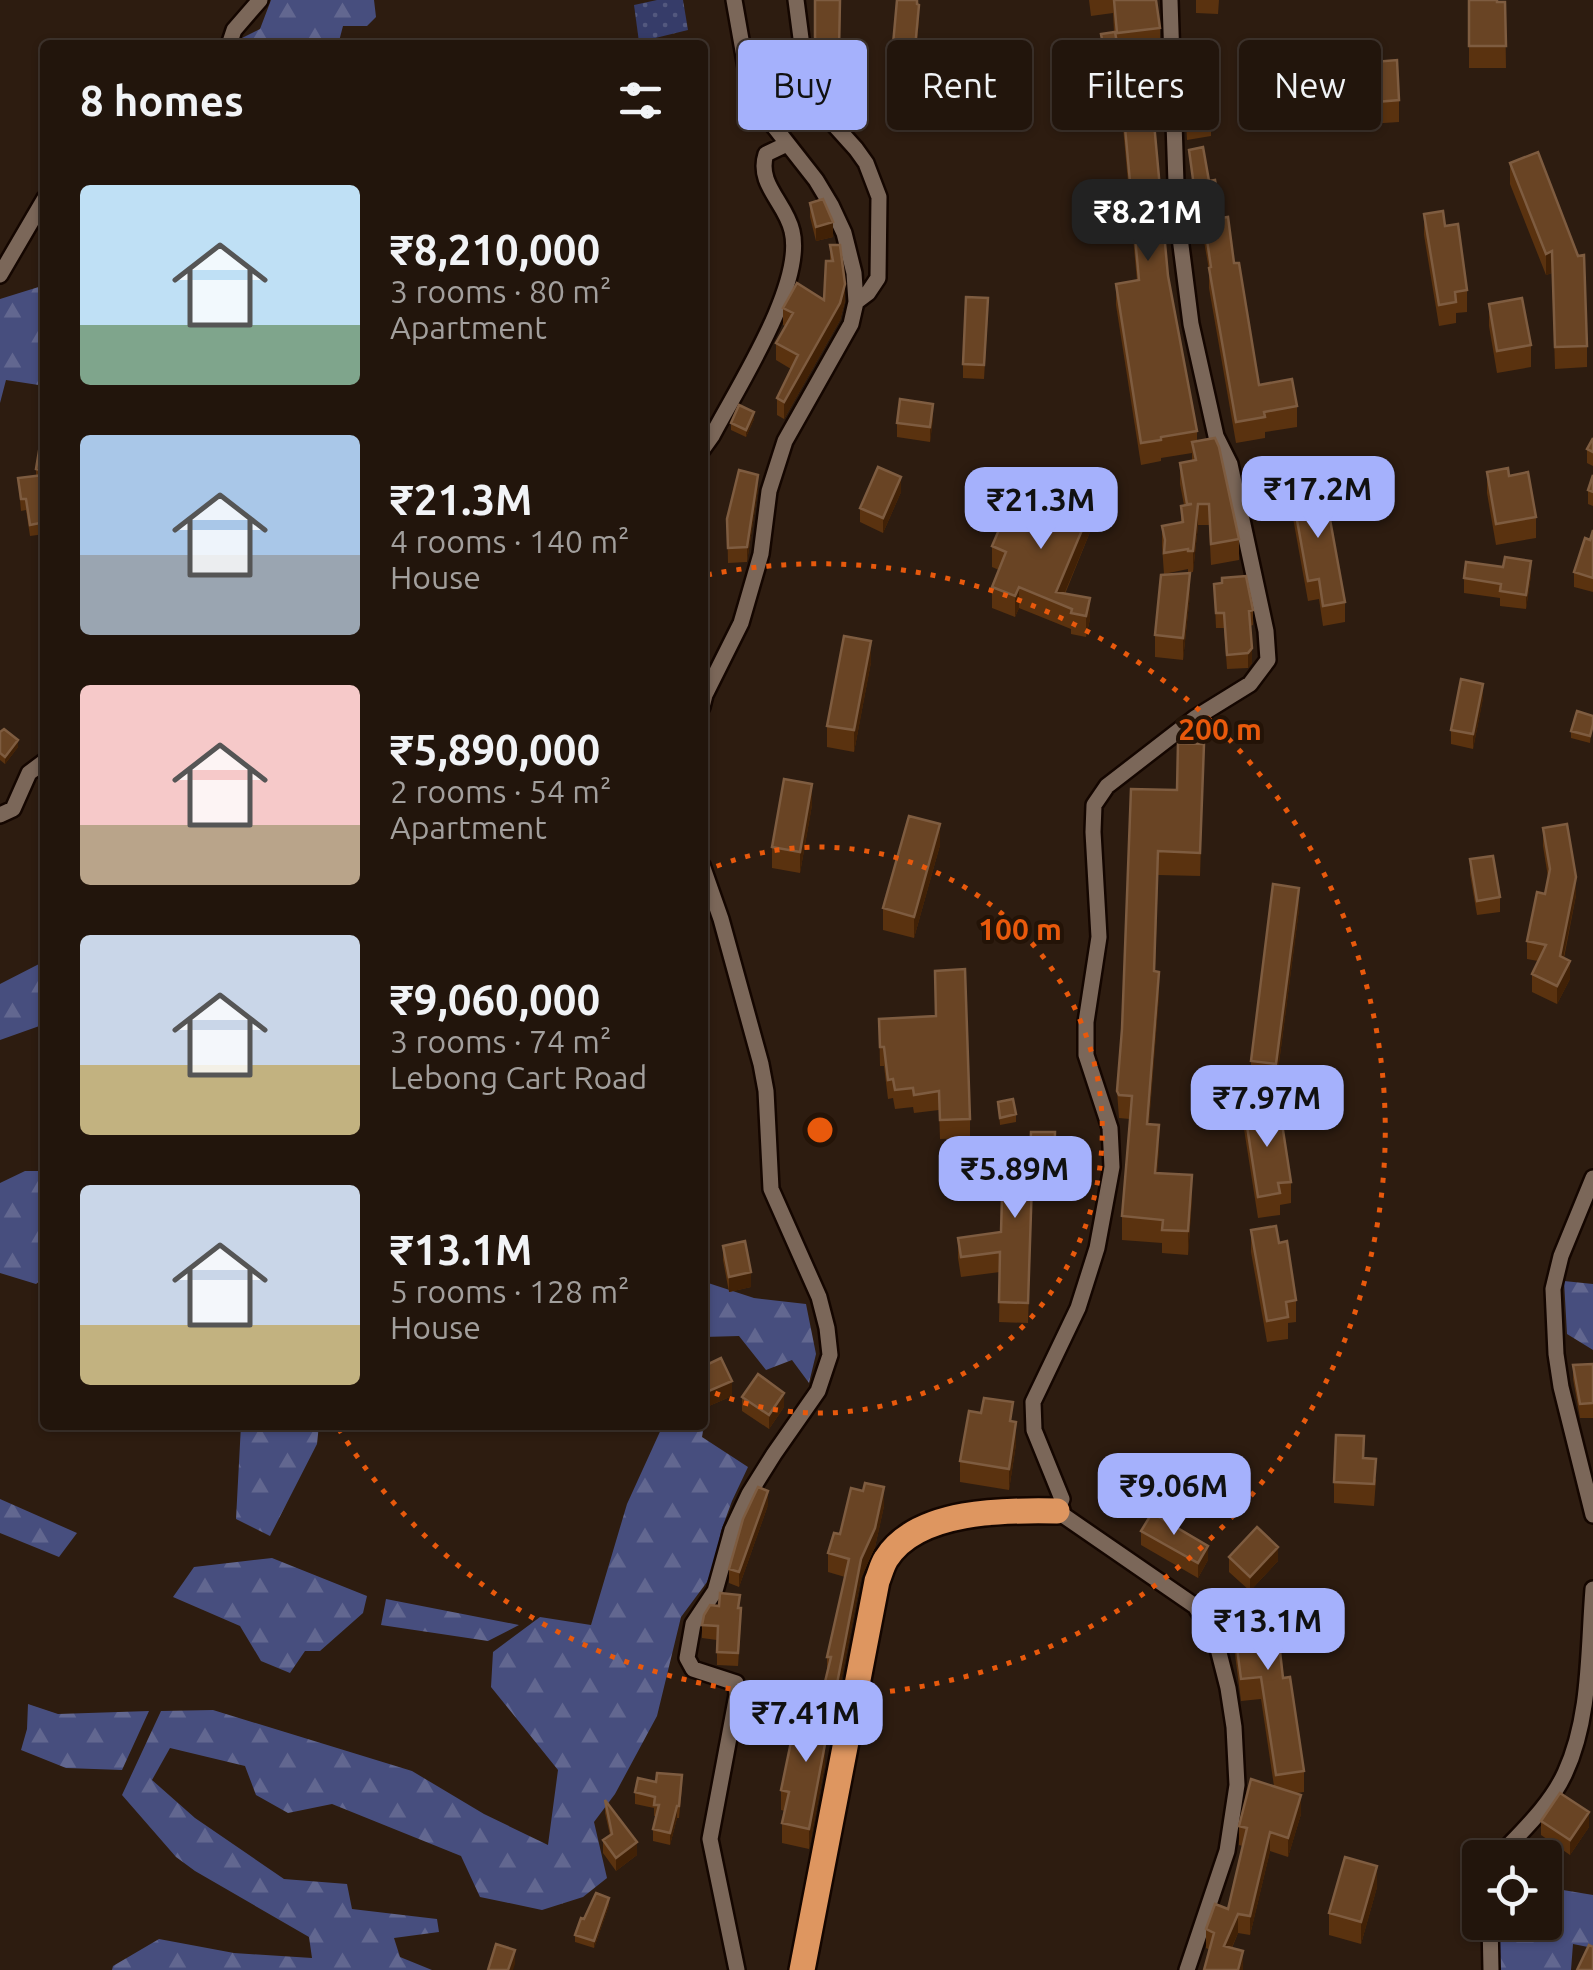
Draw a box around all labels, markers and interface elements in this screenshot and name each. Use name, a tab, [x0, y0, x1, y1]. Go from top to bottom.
chip: Buy	[738, 40, 867, 130]
chip: Rent	[887, 40, 1032, 130]
chip: Filters	[1052, 40, 1219, 130]
chip: New	[1239, 40, 1381, 130]
icon: filters	[613, 73, 668, 128]
text: 8 homes	[80, 77, 244, 124]
pin: ₹8.21M	[1067, 179, 1229, 264]
text: ₹8.21M	[1094, 193, 1202, 229]
icon: home	[160, 225, 280, 345]
text: ₹8,210,000	[390, 226, 600, 273]
text: 3 rooms · 80 m²	[390, 273, 611, 309]
text: Apartment	[390, 309, 547, 345]
pin: ₹17.2M	[1237, 456, 1399, 541]
pin: ₹21.3M	[960, 467, 1122, 552]
text: ₹17.2M	[1264, 470, 1372, 506]
icon: home	[160, 475, 280, 595]
text: ₹21.3M	[390, 476, 532, 523]
text: ₹21.3M	[987, 481, 1095, 517]
text: 4 rooms · 140 m²	[390, 523, 630, 559]
text: House	[390, 559, 481, 595]
text: 200 m	[1178, 712, 1262, 746]
icon: home	[160, 725, 280, 845]
text: ₹5,890,000	[390, 726, 600, 773]
text: 2 rooms · 54 m²	[390, 773, 611, 809]
text: Apartment	[390, 809, 547, 845]
text: 100 m	[978, 912, 1062, 946]
icon: home	[160, 975, 280, 1095]
text: ₹9,060,000	[390, 976, 600, 1023]
text: 3 rooms · 74 m²	[390, 1023, 611, 1059]
text: Lebong Cart Road	[390, 1059, 647, 1095]
pin: ₹7.97M	[1186, 1065, 1348, 1150]
text: ₹7.97M	[1213, 1079, 1321, 1115]
centre of rings	[802, 1112, 838, 1148]
pin: ₹5.89M	[934, 1136, 1096, 1221]
text: ₹5.89M	[961, 1150, 1069, 1186]
icon: home	[160, 1225, 280, 1345]
text: ₹13.1M	[390, 1226, 532, 1273]
text: 5 rooms · 128 m²	[390, 1273, 630, 1309]
text: House	[390, 1309, 481, 1345]
pin: ₹9.06M	[1093, 1453, 1255, 1538]
text: ₹9.06M	[1120, 1467, 1228, 1503]
pin: ₹13.1M	[1187, 1588, 1349, 1673]
text: ₹13.1M	[1214, 1602, 1322, 1638]
pin: ₹7.41M	[725, 1680, 887, 1765]
text: ₹7.41M	[752, 1694, 860, 1730]
map controls	[1462, 1840, 1562, 1940]
button: locate	[1462, 1840, 1562, 1940]

